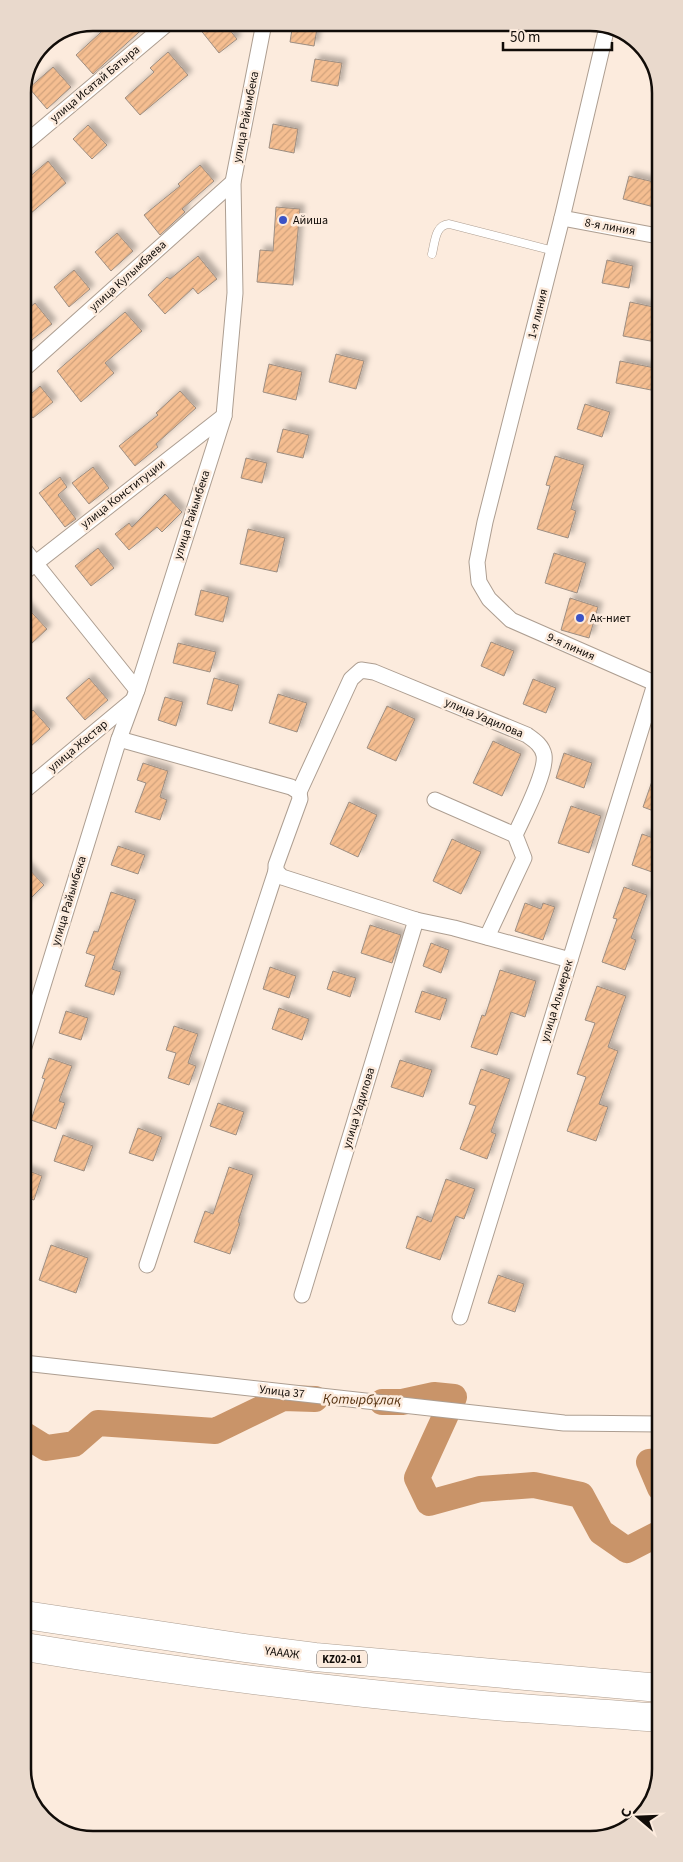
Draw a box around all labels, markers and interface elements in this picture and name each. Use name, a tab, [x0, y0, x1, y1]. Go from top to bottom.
scale bar	[503, 20, 612, 52]
text: 50 m	[510, 27, 540, 48]
street label: улица Исатай Батыра	[46, 41, 144, 127]
street label: улица Райымбека	[229, 70, 263, 164]
place label: Айиша	[293, 212, 328, 229]
marker: Айиша	[277, 214, 289, 226]
street label: 8-я линия	[583, 214, 637, 240]
street label: улица Кулымбаева	[86, 237, 170, 315]
street label: 1-я линия	[524, 287, 552, 341]
street label: улица Конституции	[77, 456, 169, 532]
street label: улица Райымбека	[170, 468, 214, 562]
place label: Ак-ниет	[590, 610, 631, 627]
marker: Ак-ниет	[574, 612, 586, 624]
street label: 9-я линия	[544, 629, 598, 665]
street label: улица Уадилова	[442, 694, 526, 742]
street label: улица Жастар	[44, 716, 112, 776]
street label: улица Райымбека	[47, 854, 91, 948]
street label: улица Альмерек	[536, 958, 578, 1044]
street label: улица Уадилова	[339, 1065, 379, 1151]
street label: Улица 37	[258, 1381, 306, 1403]
water label: Қотырбұлақ	[323, 1389, 401, 1411]
street label: ҮАААЖ	[263, 1642, 300, 1664]
road number: KZ02-01	[317, 1650, 367, 1668]
north arrow	[613, 1792, 663, 1842]
text: С	[616, 1806, 637, 1820]

